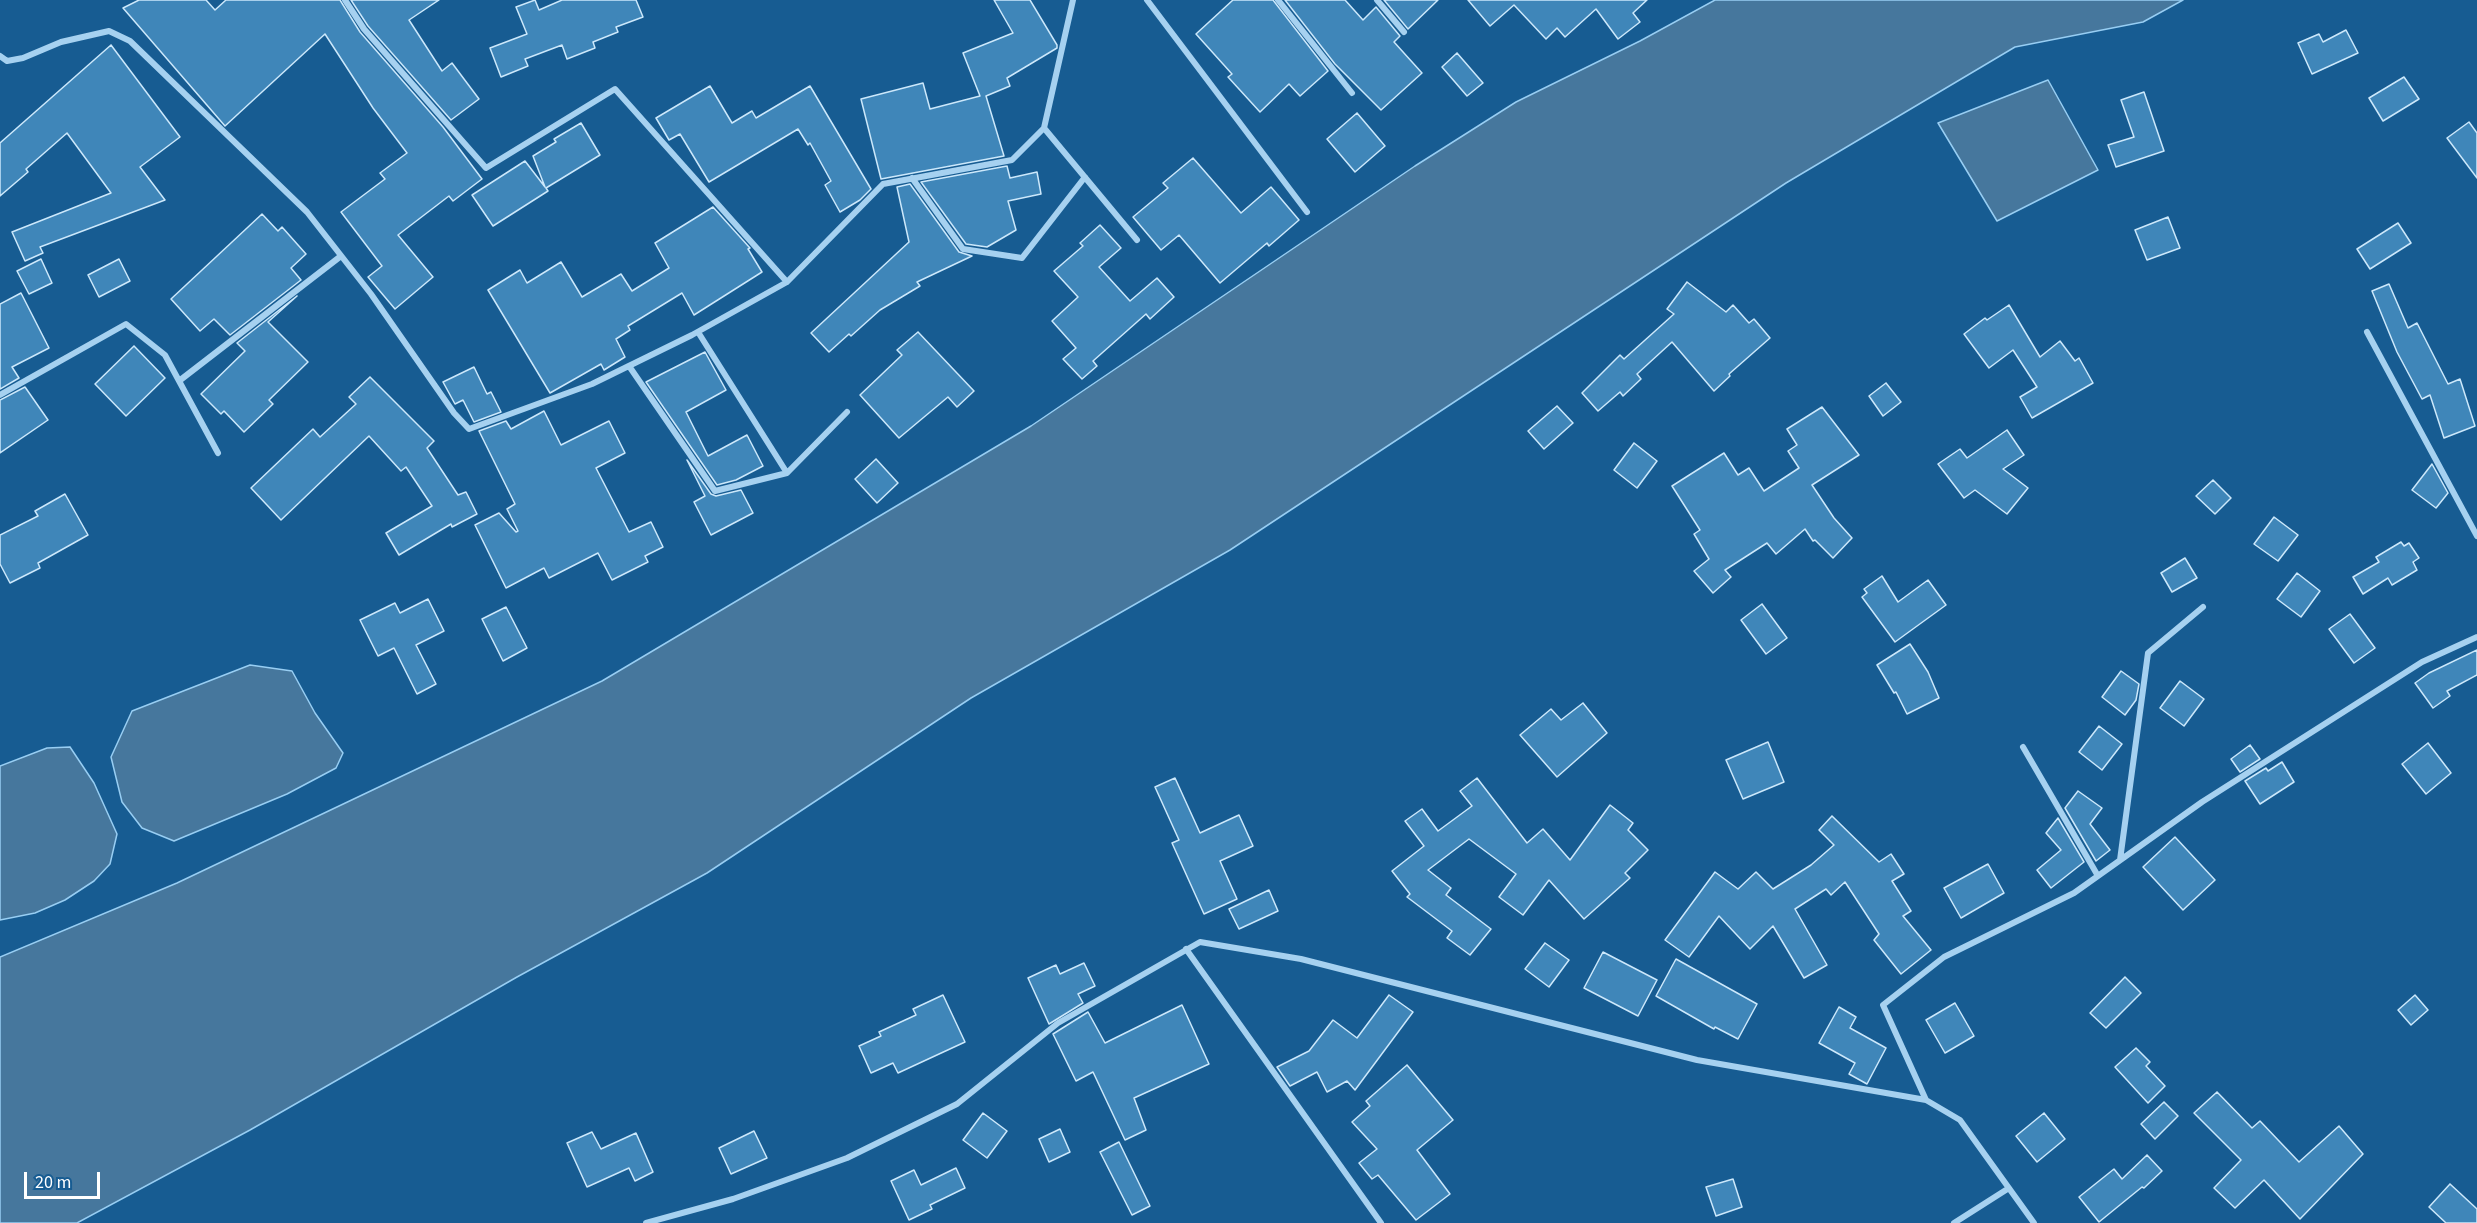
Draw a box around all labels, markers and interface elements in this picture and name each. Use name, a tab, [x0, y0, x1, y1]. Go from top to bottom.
scale bar	[27, 1160, 104, 1198]
text: 20 m	[35, 1170, 71, 1195]

